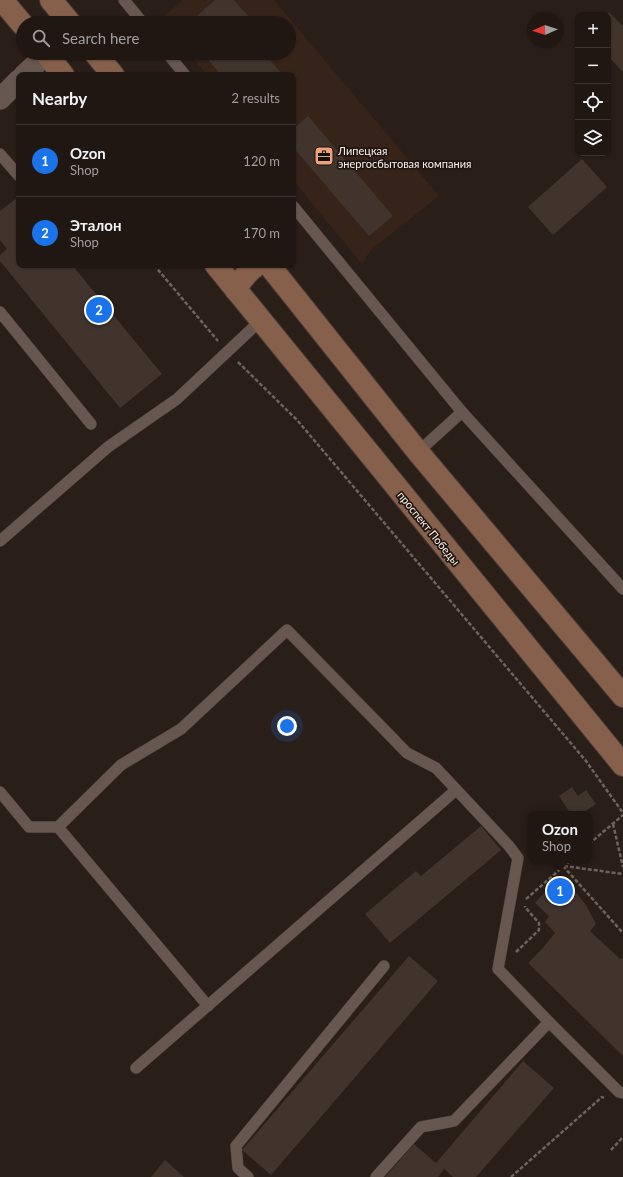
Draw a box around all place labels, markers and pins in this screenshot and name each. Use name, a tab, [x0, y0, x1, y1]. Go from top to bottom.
place label: Липецкая энергосбытовая компания	[337, 144, 471, 170]
office icon: Липецкая энергосбытовая компания	[313, 145, 335, 167]
pin: 2	[86, 295, 112, 325]
pin: 1	[547, 876, 573, 906]

